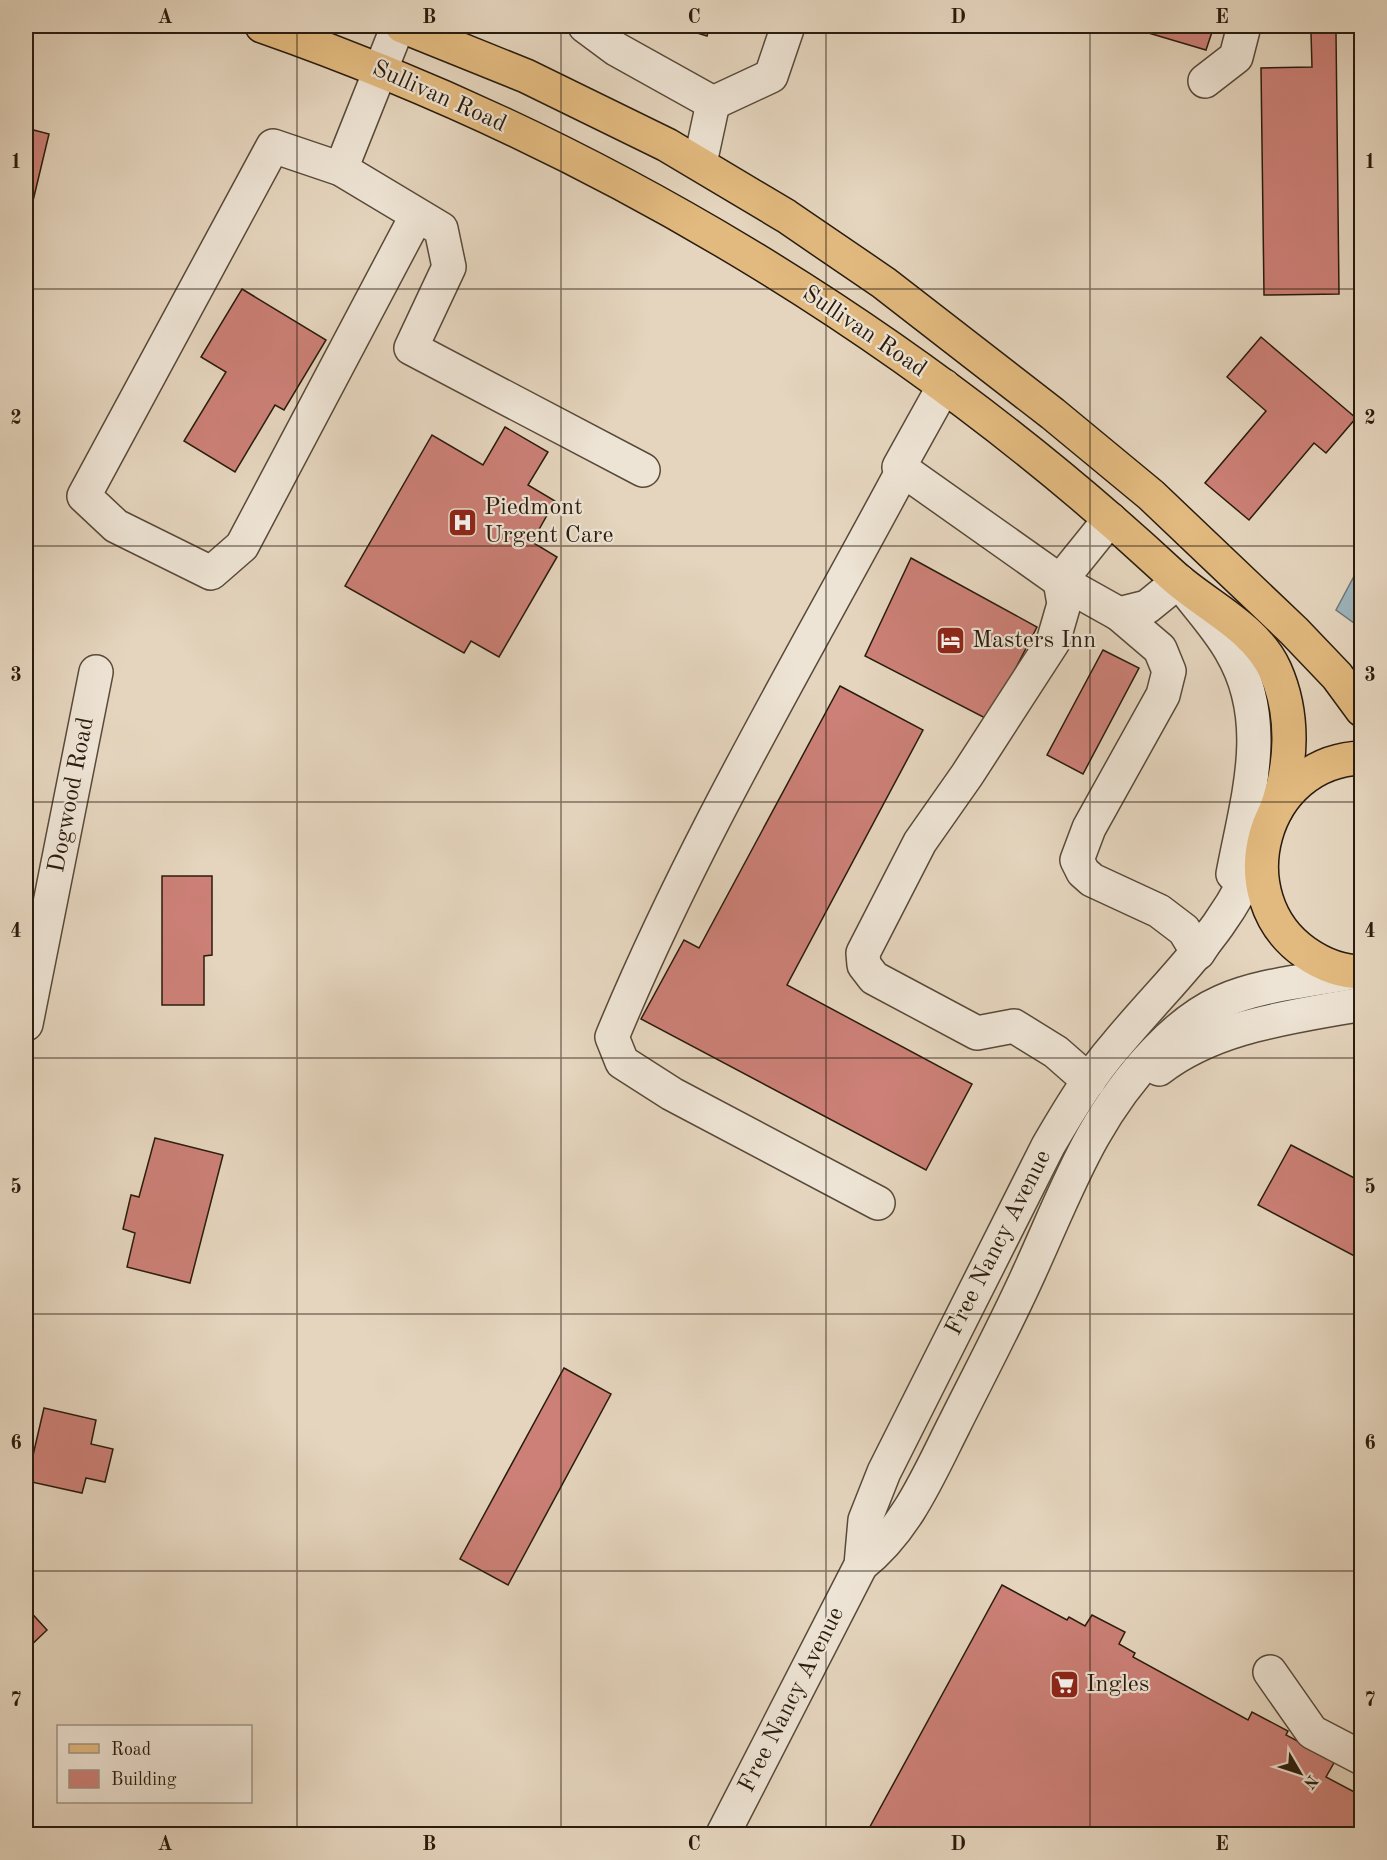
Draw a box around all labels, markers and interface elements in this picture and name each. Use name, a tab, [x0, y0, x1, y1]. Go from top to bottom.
text: A	[157, 8, 173, 28]
text: B	[422, 8, 436, 28]
text: C	[687, 8, 701, 28]
text: D	[950, 8, 966, 28]
text: E	[1215, 8, 1229, 28]
street label: Sullivan Road	[368, 57, 510, 137]
text: 1	[10, 153, 22, 173]
text: 1	[1364, 153, 1376, 173]
street label: Sullivan Road	[798, 282, 930, 382]
text: 2	[10, 409, 22, 429]
text: 2	[1364, 409, 1376, 429]
place label: Piedmont Urgent Care	[484, 496, 613, 548]
hospital icon: Piedmont Urgent Care	[447, 506, 479, 538]
hotel icon: Masters Inn	[935, 625, 967, 657]
place label: Masters Inn	[972, 629, 1096, 653]
text: 3	[10, 666, 22, 686]
text: 3	[1364, 666, 1376, 686]
street label: Dogwood Road	[45, 715, 99, 875]
text: 4	[10, 922, 22, 942]
text: 4	[1364, 922, 1376, 942]
street label: Free Nancy Avenue	[942, 1147, 1056, 1339]
text: 5	[10, 1177, 22, 1198]
text: 5	[1364, 1177, 1376, 1198]
text: 6	[10, 1434, 22, 1454]
text: 6	[1364, 1434, 1376, 1454]
street label: Free Nancy Avenue	[735, 1604, 849, 1796]
supermarket icon: Ingles	[1049, 1669, 1081, 1701]
place label: Ingles	[1086, 1673, 1149, 1697]
text: 7	[10, 1691, 22, 1711]
text: 7	[1364, 1691, 1376, 1711]
legend	[57, 1725, 252, 1803]
text: Road	[111, 1741, 151, 1759]
north arrow	[1270, 1743, 1330, 1803]
text: Building	[111, 1771, 177, 1789]
text: N	[1300, 1771, 1320, 1792]
text: A	[157, 1835, 173, 1855]
text: B	[422, 1835, 436, 1855]
text: C	[687, 1835, 701, 1855]
text: D	[950, 1835, 966, 1855]
text: E	[1215, 1835, 1229, 1855]

